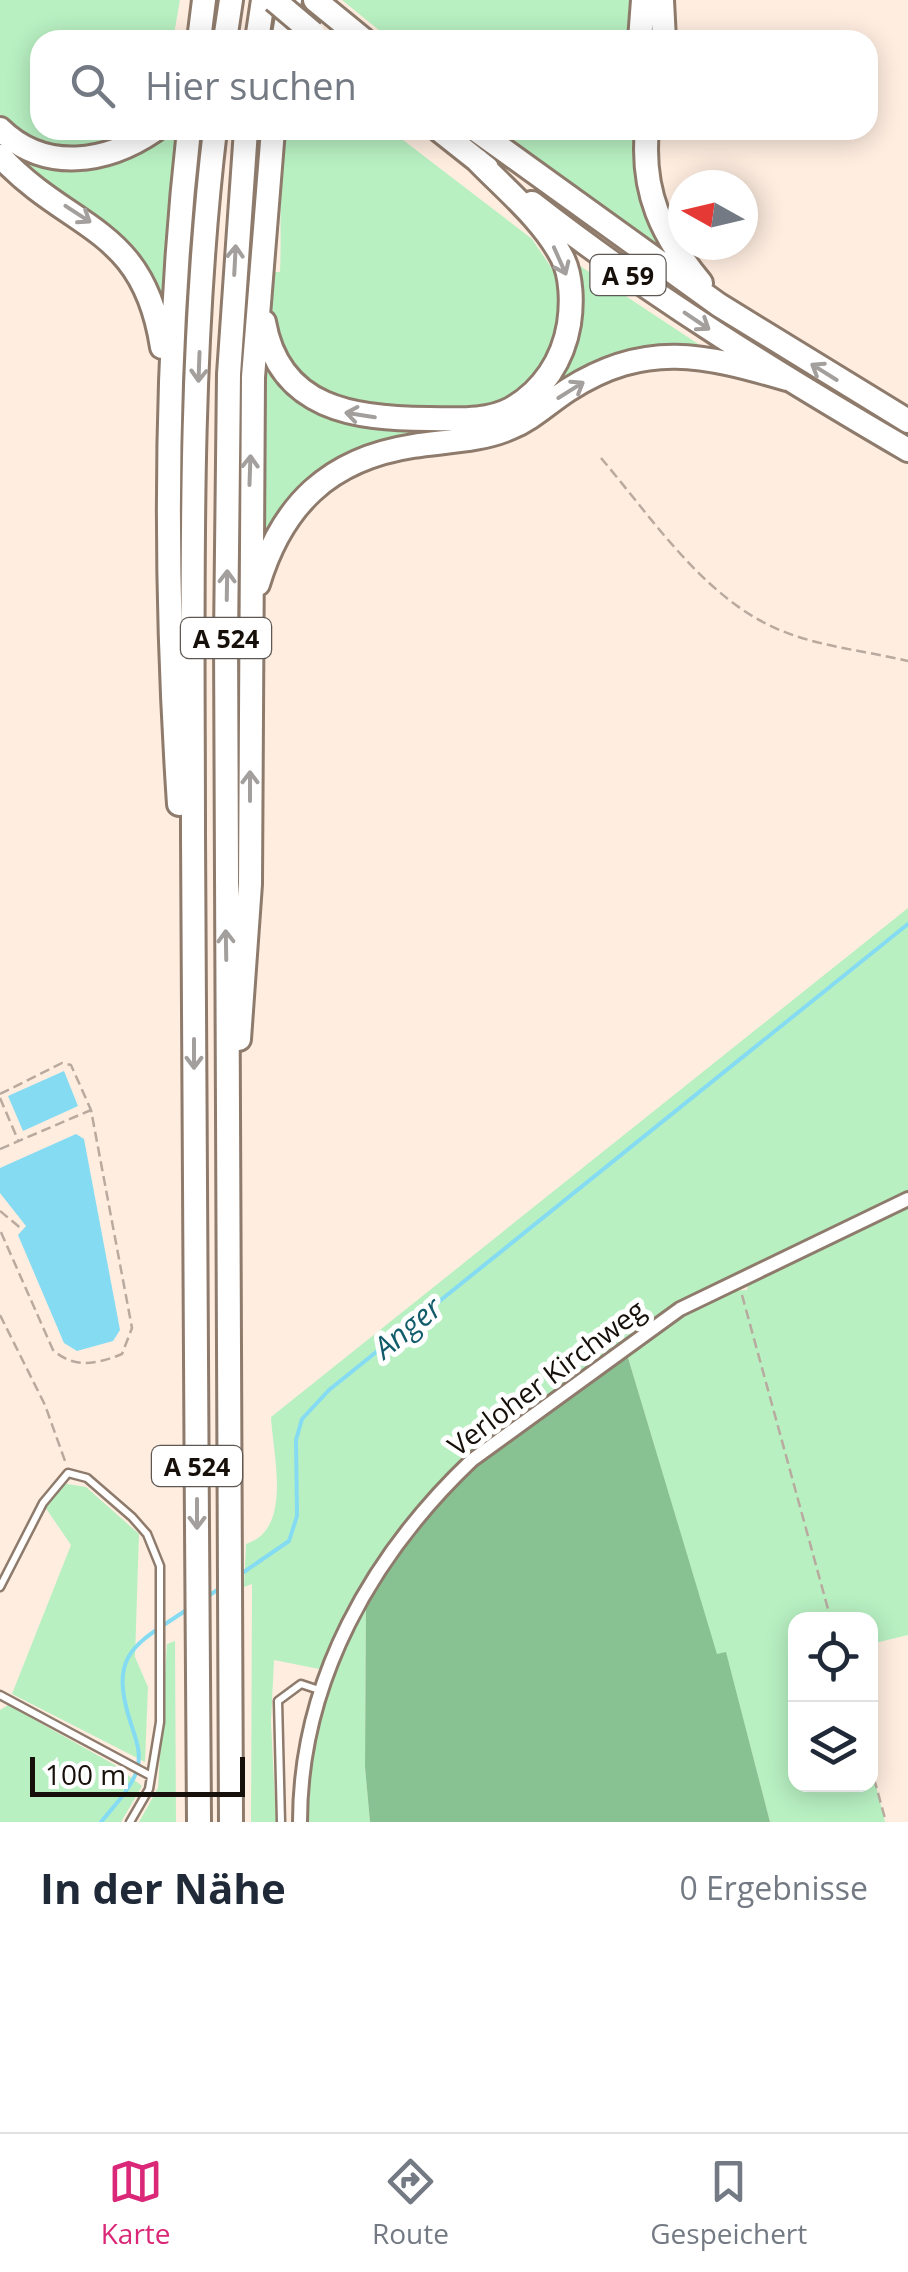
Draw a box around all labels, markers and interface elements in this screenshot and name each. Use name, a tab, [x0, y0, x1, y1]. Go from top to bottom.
search box	[30, 30, 878, 140]
icon: search	[65, 58, 120, 113]
text: Hier suchen	[145, 59, 357, 111]
north arrow	[668, 170, 758, 260]
one-way arrow	[63, 204, 91, 225]
one-way arrow	[226, 245, 245, 277]
one-way arrow	[553, 245, 571, 276]
road number: A 59	[590, 255, 666, 295]
one-way arrow	[682, 310, 710, 331]
one-way arrow	[189, 350, 208, 382]
one-way arrow	[810, 361, 839, 382]
one-way arrow	[556, 380, 585, 400]
one-way arrow	[344, 405, 377, 423]
one-way arrow	[241, 454, 260, 486]
one-way arrow	[218, 569, 236, 602]
road number: A 524	[181, 618, 271, 658]
one-way arrow	[241, 771, 260, 803]
one-way arrow	[216, 929, 235, 961]
one-way arrow	[184, 1038, 204, 1070]
water label: Anger	[363, 1286, 451, 1368]
street label: Verloher Kirchweg	[439, 1290, 653, 1464]
road number: A 524	[152, 1446, 242, 1486]
one-way arrow	[188, 1498, 206, 1530]
map controls	[788, 1612, 878, 1792]
button: locate	[788, 1612, 878, 1702]
button: layers	[788, 1702, 878, 1792]
scale bar	[30, 1752, 245, 1796]
text: 100 m	[45, 1755, 126, 1793]
text: In der Nähe	[40, 1859, 286, 1916]
text: 0 Ergebnisse	[679, 1866, 868, 1909]
tab: Karte	[101, 2154, 171, 2252]
tab: Route	[372, 2154, 449, 2252]
tab: Gespeichert	[650, 2154, 807, 2252]

